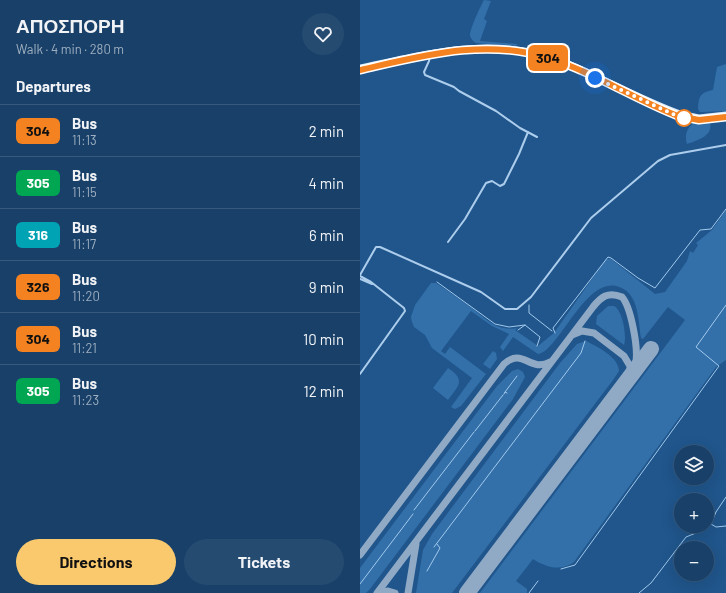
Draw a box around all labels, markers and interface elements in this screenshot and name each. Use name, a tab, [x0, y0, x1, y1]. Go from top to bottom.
button: heart	[302, 13, 344, 55]
text: ΑΠΟΣΠΟΡΗ	[16, 14, 125, 37]
text: Walk · 4 min · 280 m	[16, 41, 124, 57]
line badge: 304	[525, 45, 571, 71]
text: 304	[536, 49, 560, 66]
your location	[585, 68, 605, 88]
text: Departures	[16, 77, 91, 95]
unlabelled marker	[675, 109, 693, 127]
text: Bus	[72, 114, 97, 132]
text: 304	[26, 122, 50, 139]
text: 2 min	[309, 122, 344, 140]
text: 11:13	[72, 132, 97, 148]
text: Bus	[72, 166, 97, 184]
text: 305	[26, 174, 50, 191]
text: 4 min	[308, 174, 344, 192]
text: 11:15	[72, 184, 97, 200]
text: Bus	[72, 218, 97, 236]
text: 316	[28, 226, 48, 243]
text: 6 min	[309, 226, 344, 244]
text: 11:17	[72, 236, 96, 252]
text: Bus	[72, 270, 97, 288]
text: 326	[27, 278, 49, 295]
text: 9 min	[309, 278, 344, 296]
text: 11:20	[72, 288, 100, 304]
text: Bus	[72, 322, 97, 340]
text: 304	[26, 330, 50, 347]
text: 10 min	[303, 330, 344, 348]
text: 11:21	[72, 340, 97, 356]
text: Bus	[72, 374, 97, 392]
text: 305	[26, 382, 50, 399]
text: 12 min	[303, 382, 344, 400]
text: 11:23	[72, 392, 99, 408]
map controls	[674, 445, 714, 581]
button: layers	[674, 445, 714, 485]
button: +	[674, 493, 714, 533]
button: Directions	[16, 539, 176, 585]
button: Tickets	[184, 539, 344, 585]
button: −	[674, 541, 714, 581]

